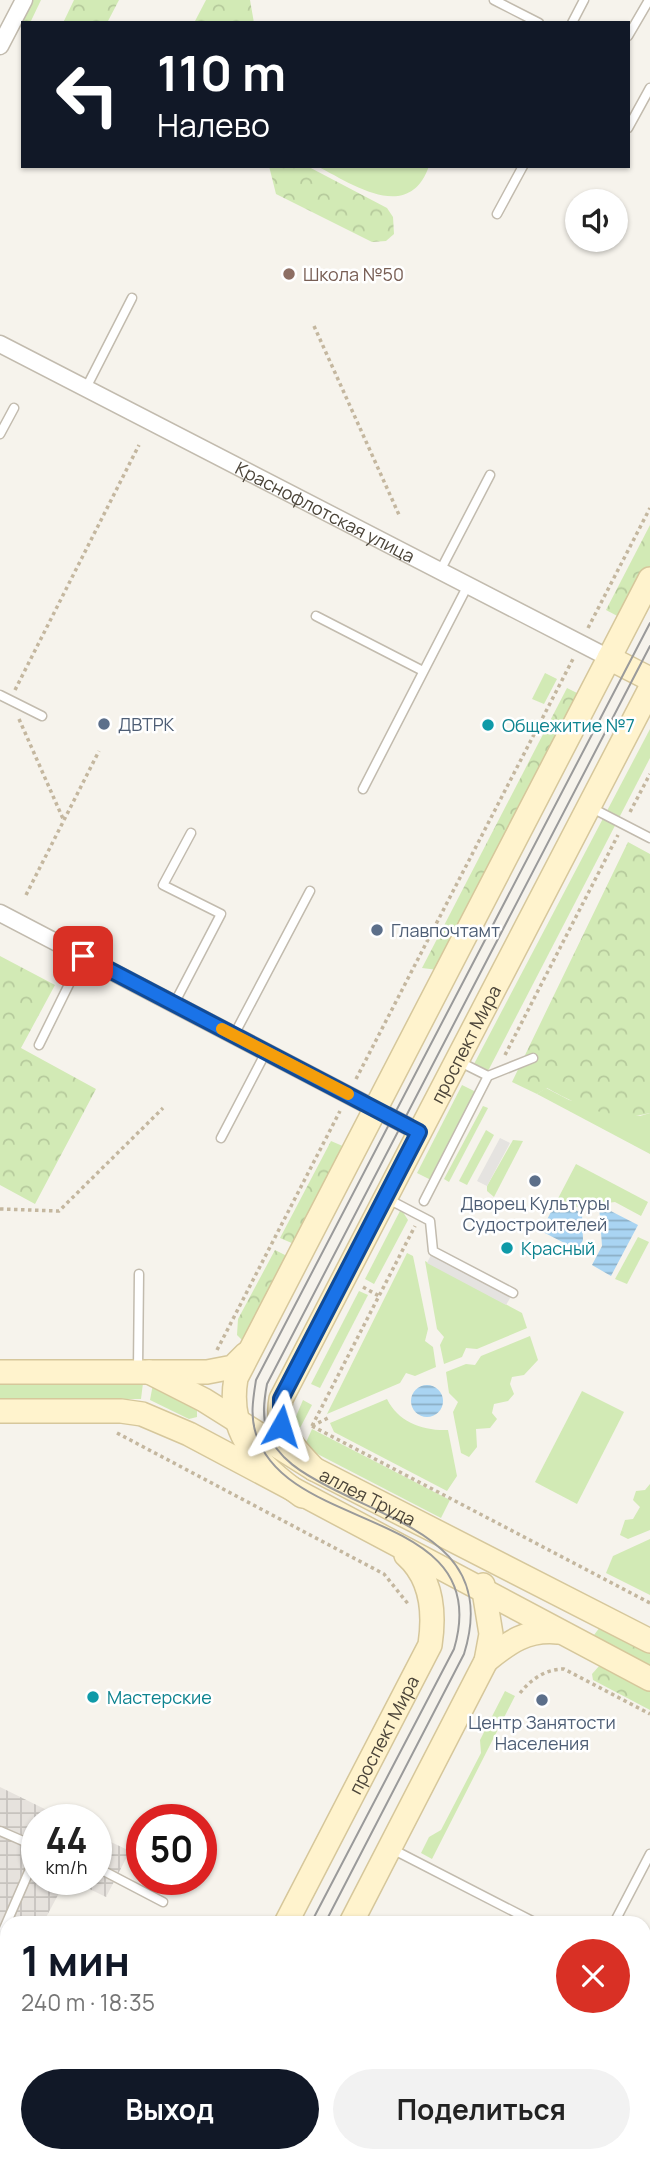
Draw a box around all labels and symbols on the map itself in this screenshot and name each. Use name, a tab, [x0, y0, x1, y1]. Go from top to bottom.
place label: Школа №50	[303, 262, 404, 286]
marker: Школа №50	[281, 266, 297, 282]
street label: Краснофлотская улица	[232, 456, 419, 568]
place label: ДВТРК	[118, 712, 175, 736]
place label: Общежитие №7	[502, 713, 635, 737]
marker: ДВТРК	[96, 716, 112, 732]
marker: Общежитие №7	[480, 717, 496, 733]
place label: Главпочтамт	[391, 918, 500, 942]
marker: Главпочтамт	[369, 922, 385, 938]
pin	[53, 926, 113, 986]
street label: проспект Мира	[425, 981, 506, 1107]
marker: Дворец Культуры Судостроителей	[527, 1173, 543, 1189]
place label: Дворец Культуры Судостроителей	[460, 1191, 610, 1236]
place label: Красный	[521, 1236, 595, 1260]
marker: Красный	[499, 1240, 515, 1256]
position arrow	[244, 1389, 318, 1463]
street label: аллея Труда	[316, 1462, 420, 1531]
street label: проспект Мира	[343, 1672, 424, 1798]
place label: Мастерские	[107, 1685, 212, 1709]
marker: Мастерские	[85, 1689, 101, 1705]
marker: Центр Занятости Населения	[534, 1692, 550, 1708]
place label: Центр Занятости Населения	[468, 1710, 616, 1755]
speed limit sign: 50	[126, 1804, 217, 1895]

